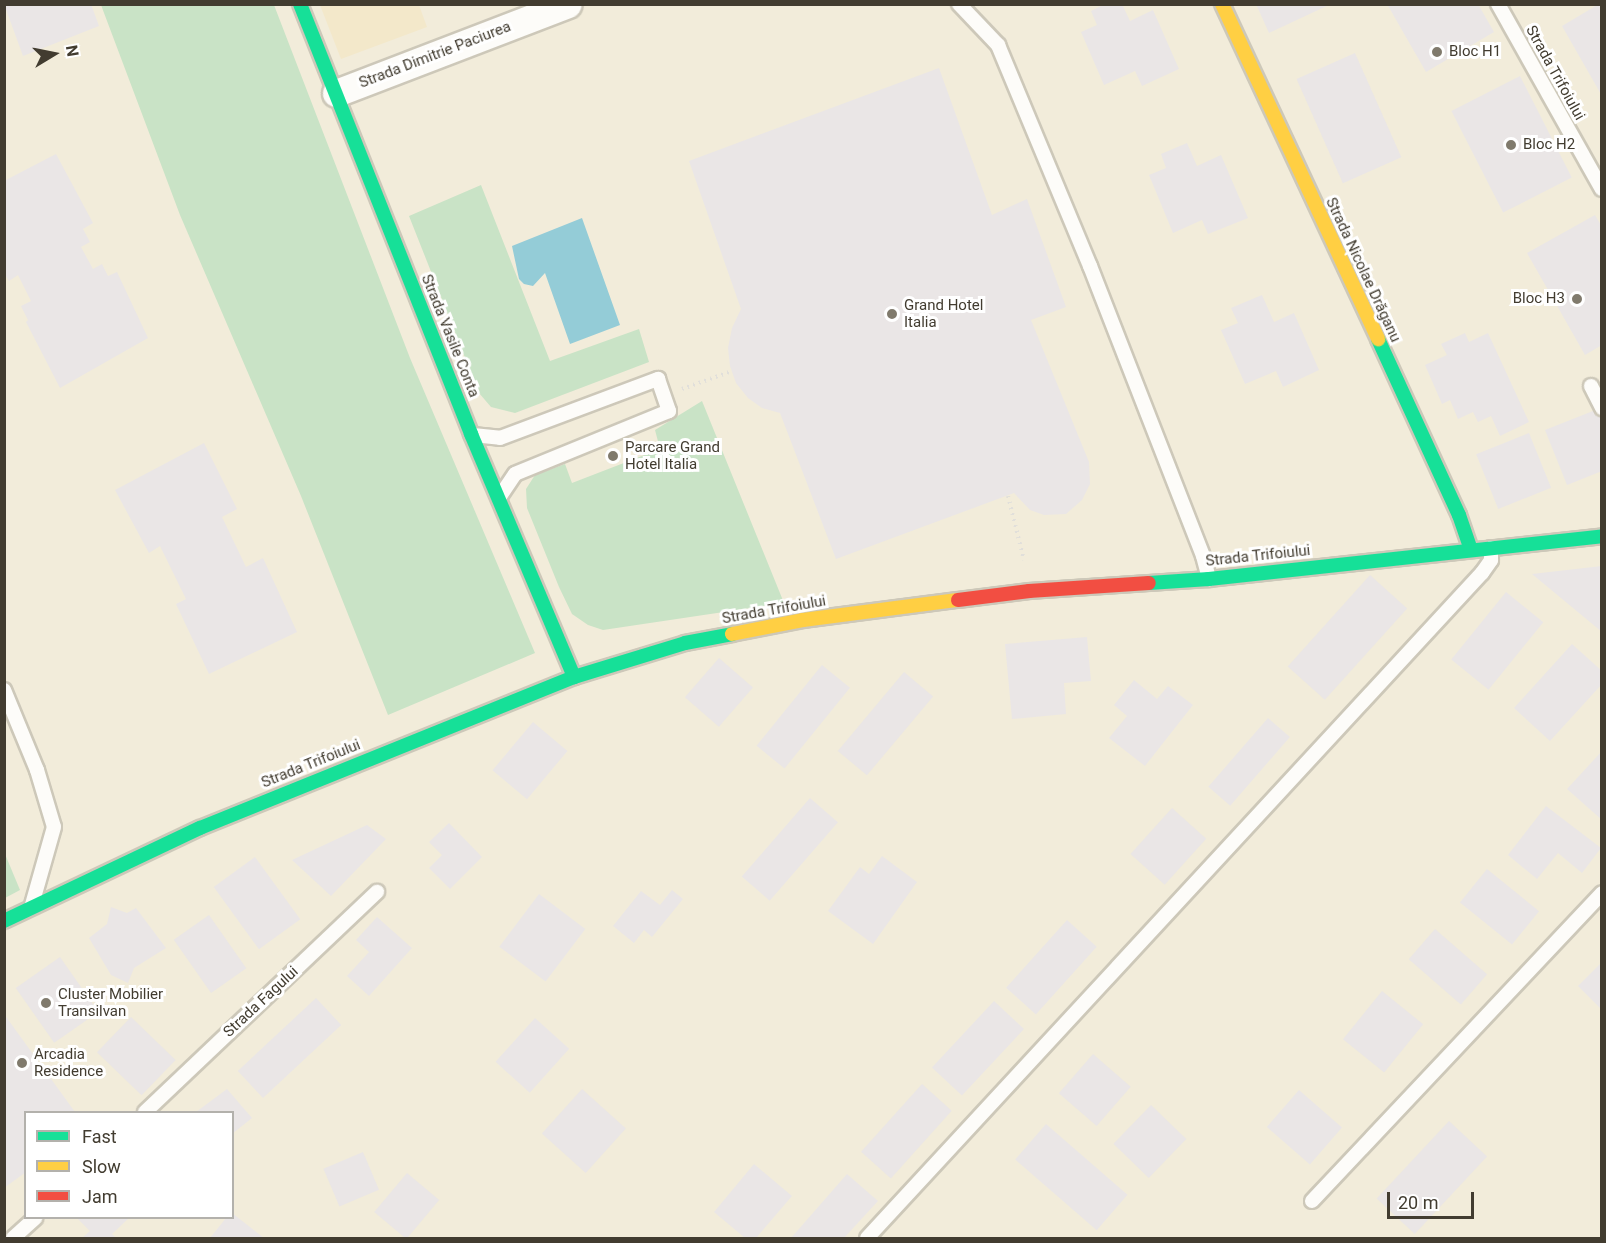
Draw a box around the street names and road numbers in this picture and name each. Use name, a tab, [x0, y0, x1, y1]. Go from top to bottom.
street label: Strada Dimitrie Paciurea	[357, 18, 513, 92]
street label: Strada Trifoiului	[1522, 23, 1588, 123]
street label: Strada Nicolae Drăganu	[1322, 195, 1404, 345]
street label: Strada Vasile Conta	[417, 272, 483, 400]
street label: Strada Trifoiului	[1205, 542, 1311, 570]
street label: Strada Trifoiului	[720, 592, 828, 628]
street label: Strada Trifoiului	[259, 736, 363, 792]
street label: Strada Fagului	[220, 963, 302, 1041]

